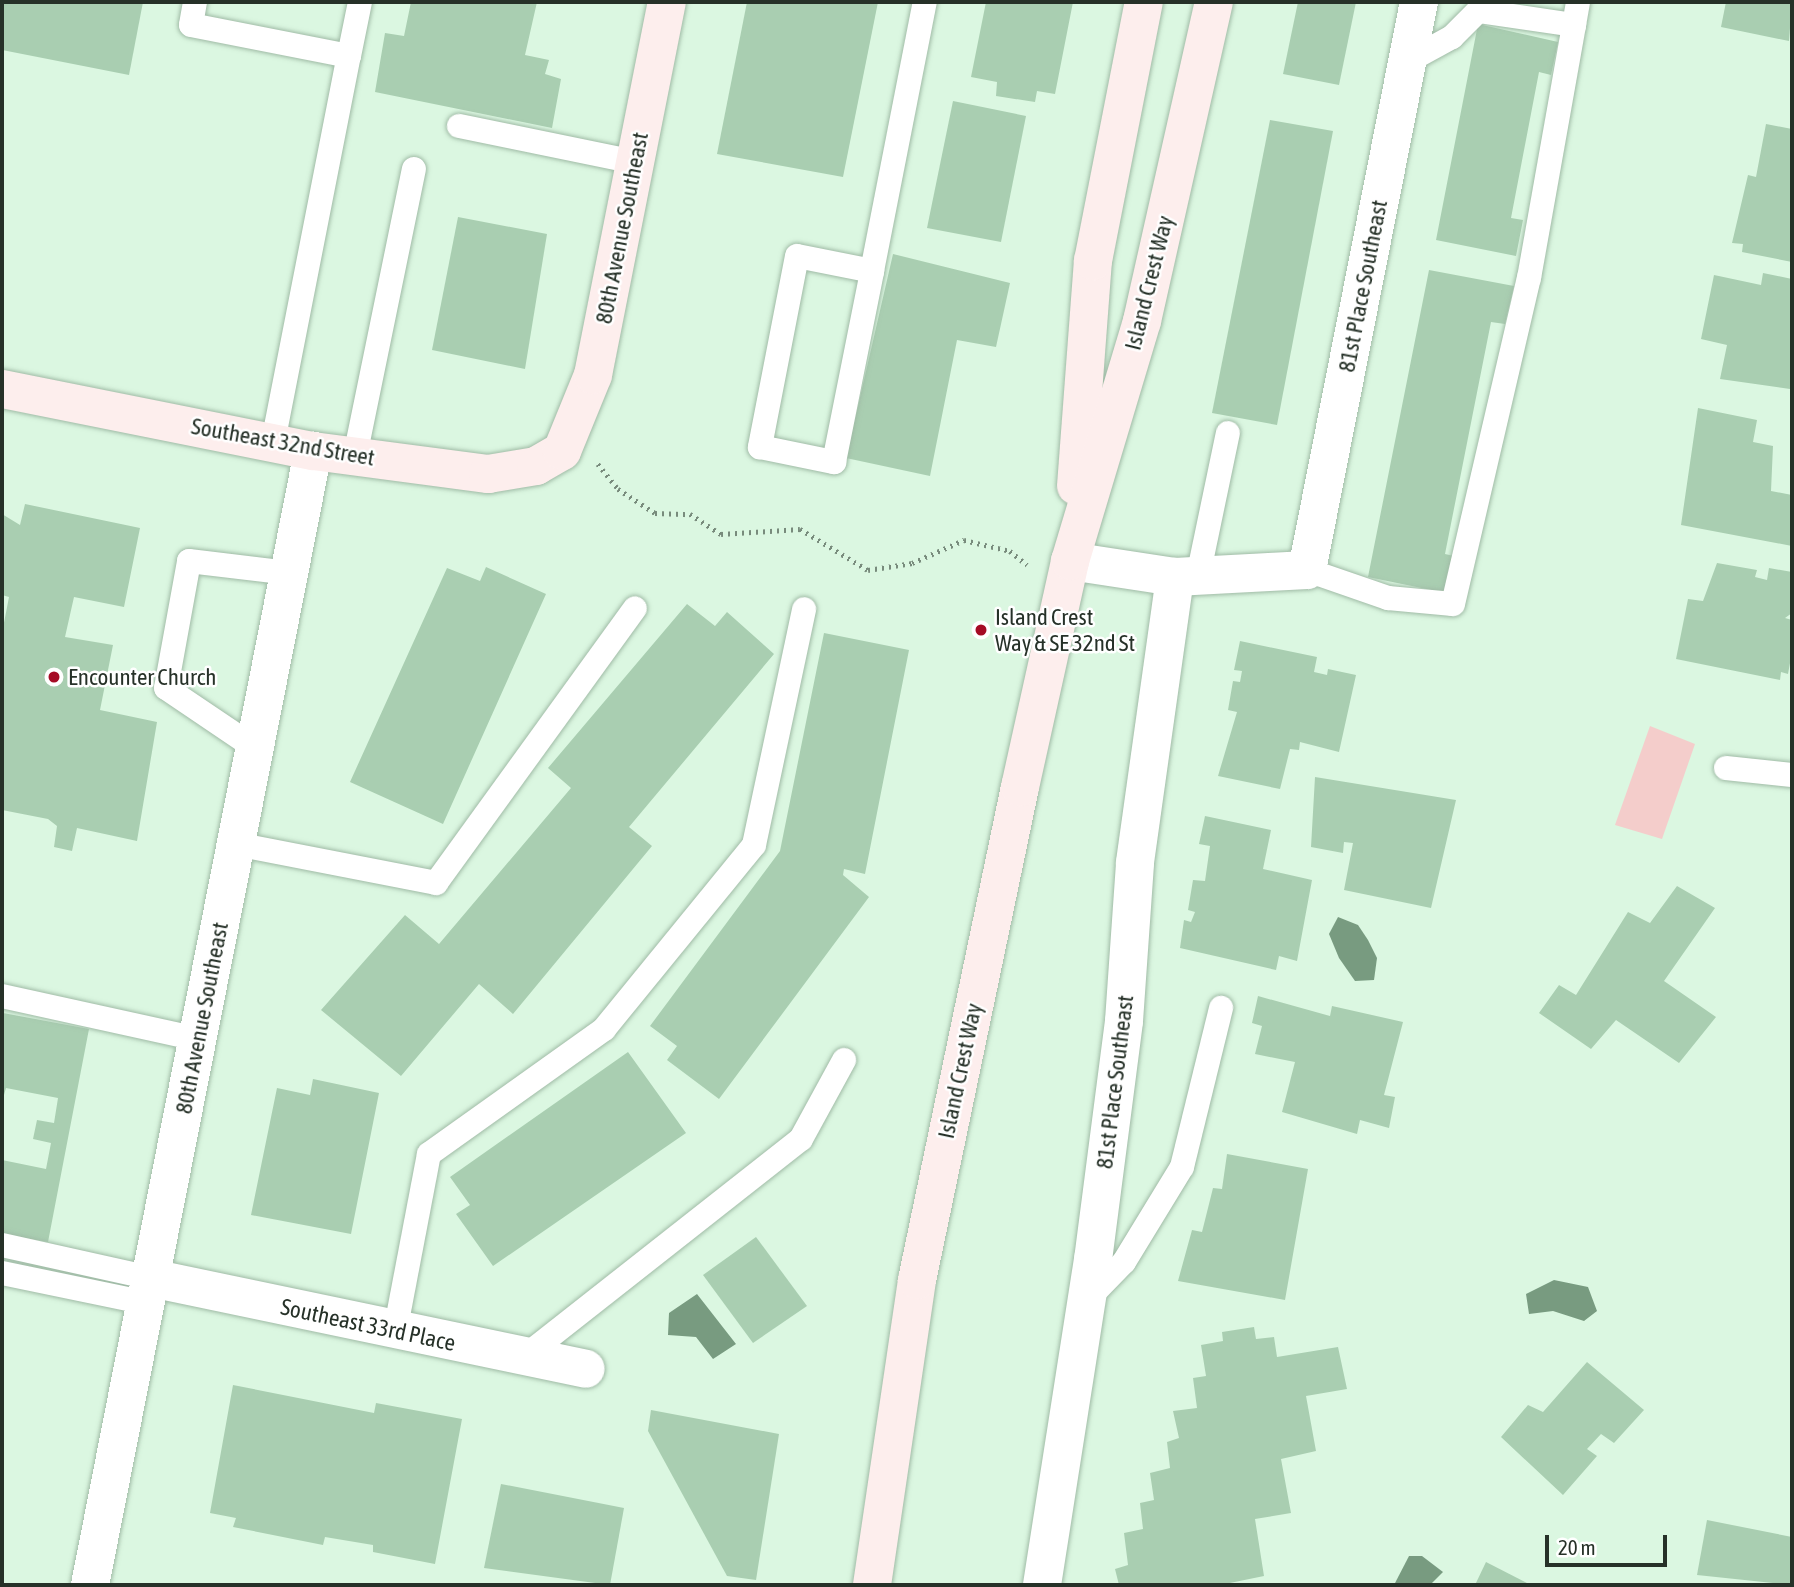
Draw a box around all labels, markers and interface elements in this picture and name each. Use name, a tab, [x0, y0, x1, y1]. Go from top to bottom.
street label: 80th Avenue Southeast	[590, 130, 654, 326]
street label: 81st Place Southeast	[1333, 198, 1393, 374]
street label: Island Crest Way	[1119, 213, 1179, 353]
street label: Southeast 32nd Street	[189, 412, 377, 472]
place label: Island Crest Way & SE 32nd St	[995, 603, 1135, 657]
marker: Island Crest Way & SE 32nd St	[973, 622, 989, 638]
place label: Encounter Church	[68, 663, 216, 691]
marker: Encounter Church	[46, 669, 62, 685]
street label: 80th Avenue Southeast	[170, 920, 234, 1116]
street label: 81st Place Southeast	[1091, 994, 1139, 1170]
street label: Island Crest Way	[932, 1001, 988, 1141]
street label: Southeast 33rd Place	[278, 1293, 458, 1357]
scale bar	[1549, 1520, 1672, 1564]
text: 20 m	[1558, 1535, 1596, 1559]

